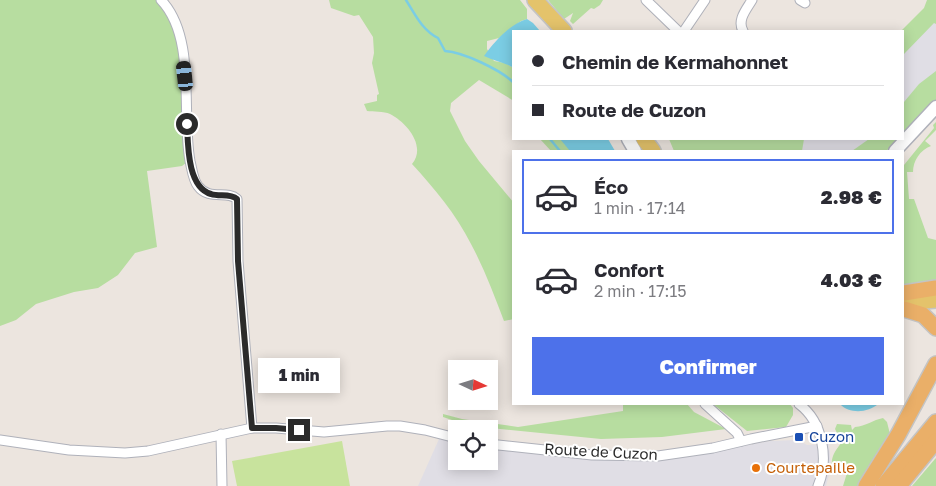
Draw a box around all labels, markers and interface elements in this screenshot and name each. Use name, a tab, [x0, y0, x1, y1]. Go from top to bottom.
text: Chemin de Kermahonnet	[562, 50, 788, 73]
car	[175, 60, 194, 92]
text: Route de Cuzon	[562, 98, 706, 121]
route start	[176, 113, 198, 135]
icon: car	[534, 174, 579, 219]
text: Éco	[594, 175, 628, 198]
text: 2.98 €	[821, 185, 882, 208]
text: 1 min · 17:14	[594, 198, 685, 218]
icon: car	[534, 257, 579, 302]
text: Confort	[594, 258, 664, 281]
text: 4.03 €	[821, 268, 882, 291]
text: 2 min · 17:15	[594, 281, 686, 301]
button: Confirmer	[532, 337, 884, 395]
callout: 1 min	[258, 358, 340, 392]
north arrow	[448, 360, 498, 410]
map controls	[448, 360, 498, 470]
text: 1 min	[279, 365, 319, 385]
route end	[288, 419, 310, 441]
button: locate	[448, 420, 498, 470]
place label: Cuzon	[809, 427, 854, 445]
marker: Cuzon	[793, 431, 805, 443]
street label: Route de Cuzon	[544, 439, 658, 463]
place label: Courtepaille	[766, 458, 855, 476]
marker: Courtepaille	[750, 462, 762, 474]

